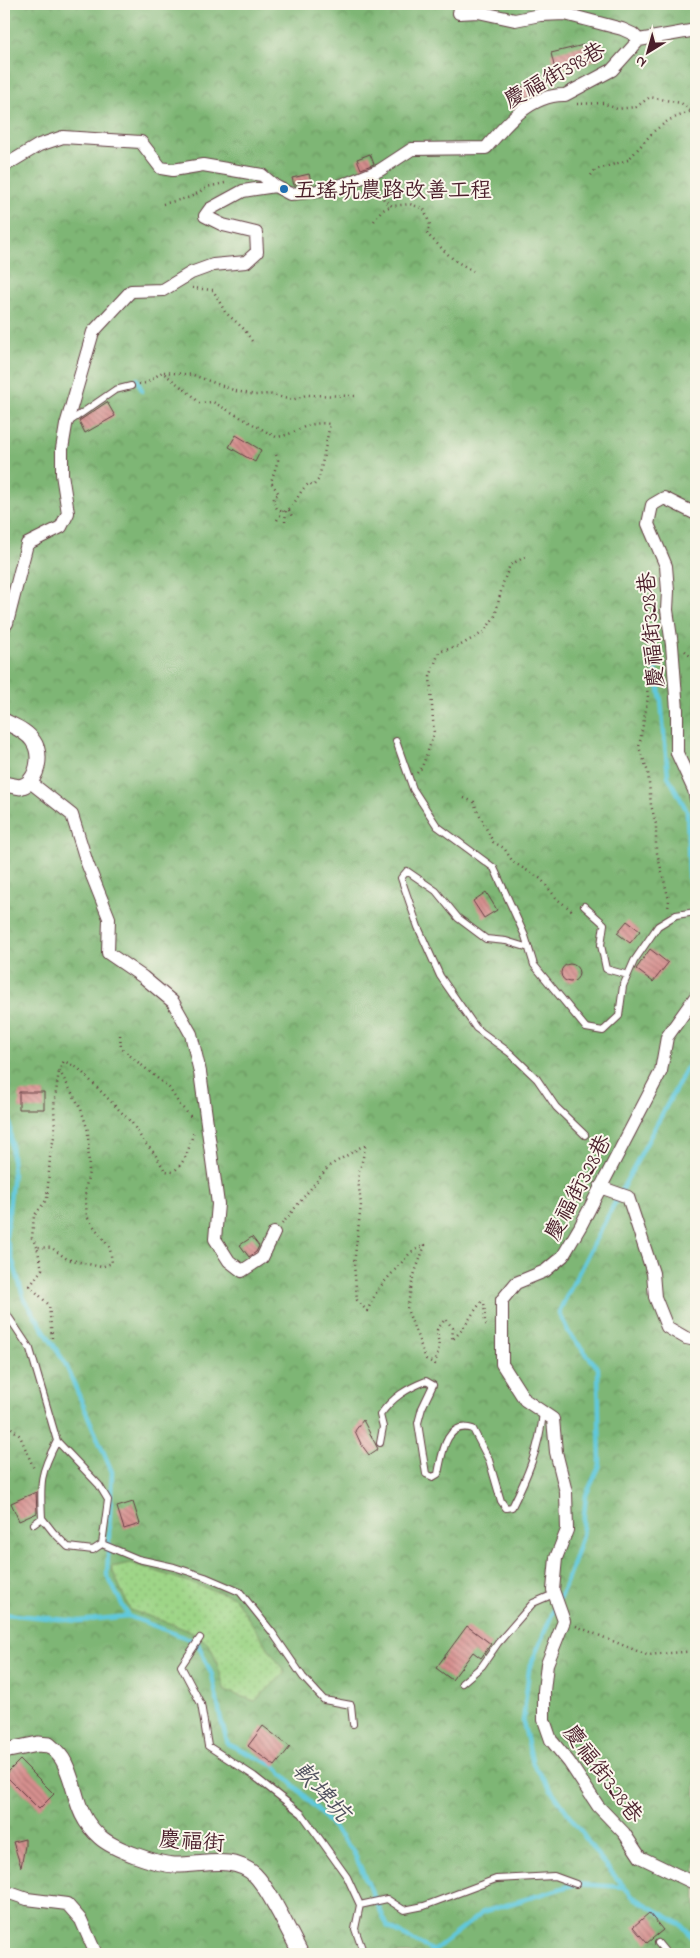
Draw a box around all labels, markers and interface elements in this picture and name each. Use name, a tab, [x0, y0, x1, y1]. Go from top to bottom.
north arrow	[622, 28, 672, 78]
street label: 慶福街398巷	[499, 35, 612, 118]
text: N	[631, 50, 651, 72]
place label: 五瑤坑農路改善工程	[294, 176, 492, 208]
marker: 五瑤坑農路改善工程	[278, 183, 290, 195]
street label: 慶福街328巷	[632, 570, 674, 689]
street label: 慶福街328巷	[538, 1130, 621, 1247]
street label: 慶福街328巷	[554, 1719, 649, 1831]
water label: 軟埤坑	[283, 1754, 360, 1833]
street label: 慶福街	[158, 1825, 226, 1861]

